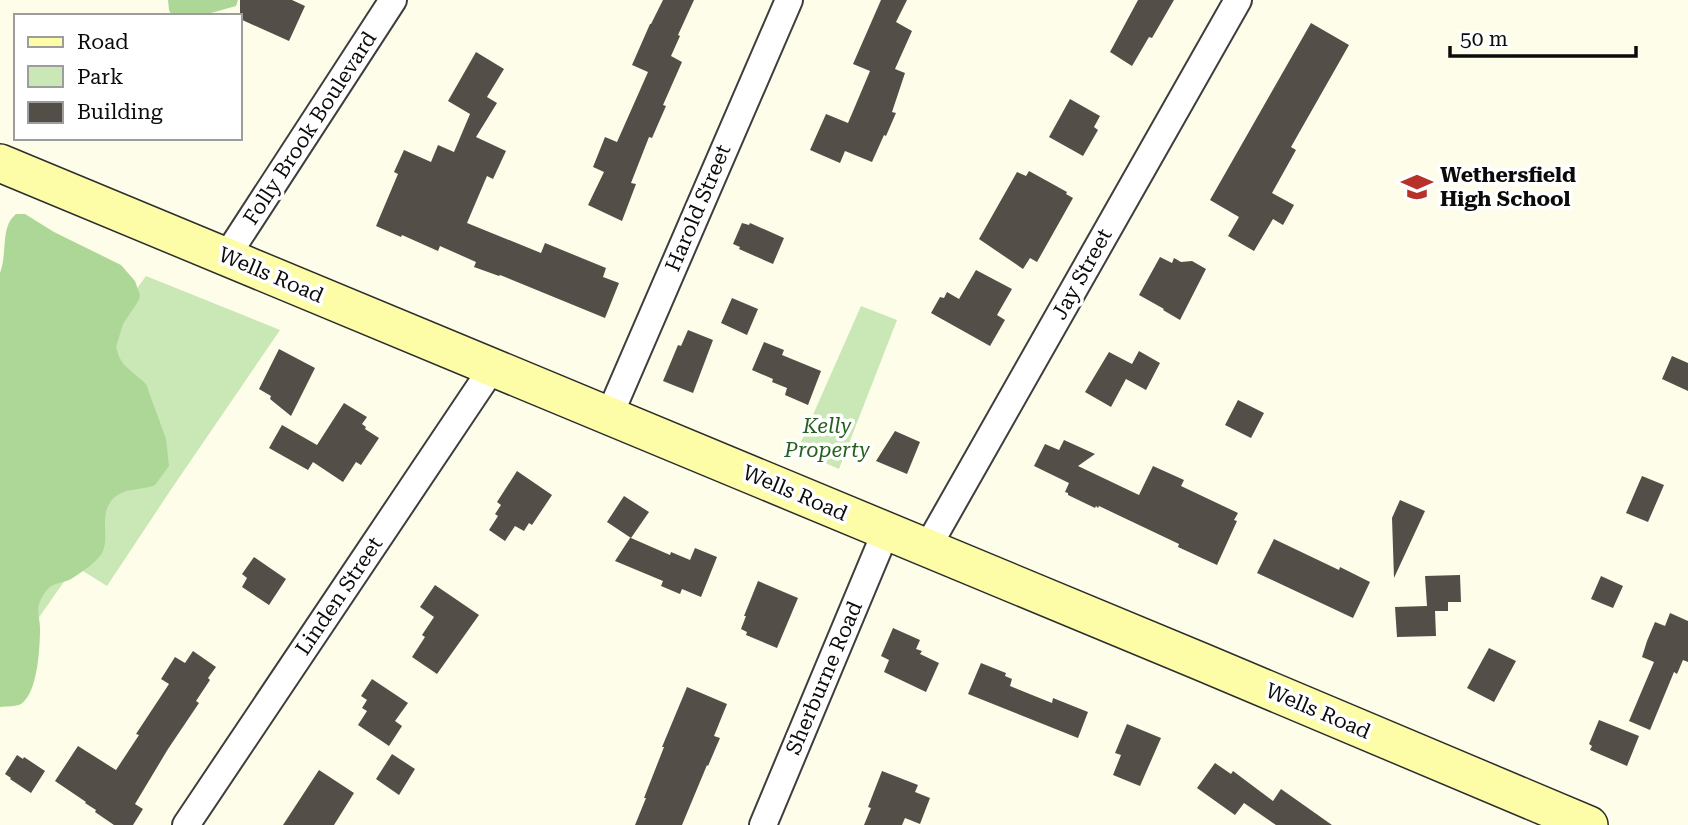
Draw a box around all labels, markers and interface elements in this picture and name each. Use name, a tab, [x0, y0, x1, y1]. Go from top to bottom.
legend	[14, 14, 242, 140]
scale bar	[1450, 14, 1636, 58]
street label: Folly Brook Boulevard	[239, 27, 382, 229]
text: 50 m	[1460, 27, 1508, 51]
text: Road	[77, 30, 129, 54]
text: Park	[77, 65, 123, 89]
text: Building	[77, 100, 163, 124]
street label: Harold Street	[660, 141, 736, 275]
place label: Wethersfield High School	[1440, 163, 1576, 211]
school or university icon: Wethersfield High School	[1400, 170, 1434, 204]
street label: Jay Street	[1047, 224, 1117, 324]
street label: Wells Road	[215, 242, 328, 308]
park label: Kelly Property	[783, 414, 870, 462]
street label: Wells Road	[739, 460, 852, 526]
street label: Linden Street	[291, 532, 387, 660]
street label: Sherburne Road	[781, 597, 867, 758]
street label: Wells Road	[1262, 678, 1375, 744]

